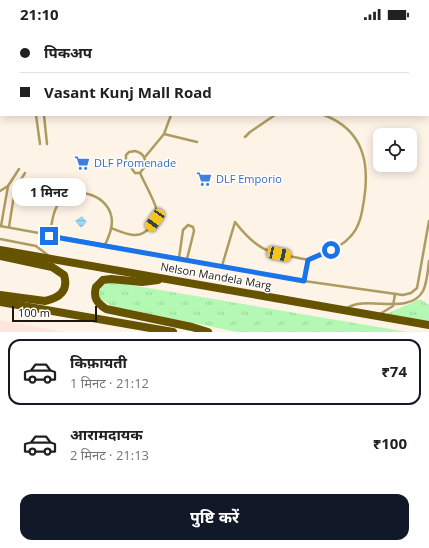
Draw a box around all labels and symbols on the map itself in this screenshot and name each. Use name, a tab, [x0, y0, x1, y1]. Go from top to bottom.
supermarket icon: DLF Promenade	[73, 154, 91, 172]
place label: DLF Promenade	[94, 155, 176, 170]
supermarket icon: DLF Emporio	[195, 170, 213, 188]
place label: DLF Emporio	[216, 171, 282, 186]
callout: 1 मिनट	[12, 178, 86, 206]
car	[143, 207, 167, 233]
route end	[40, 227, 58, 245]
route start	[322, 241, 340, 259]
car	[266, 246, 292, 262]
street label: Nelson Mandela Marg	[159, 258, 273, 293]
scale bar	[12, 304, 97, 323]

